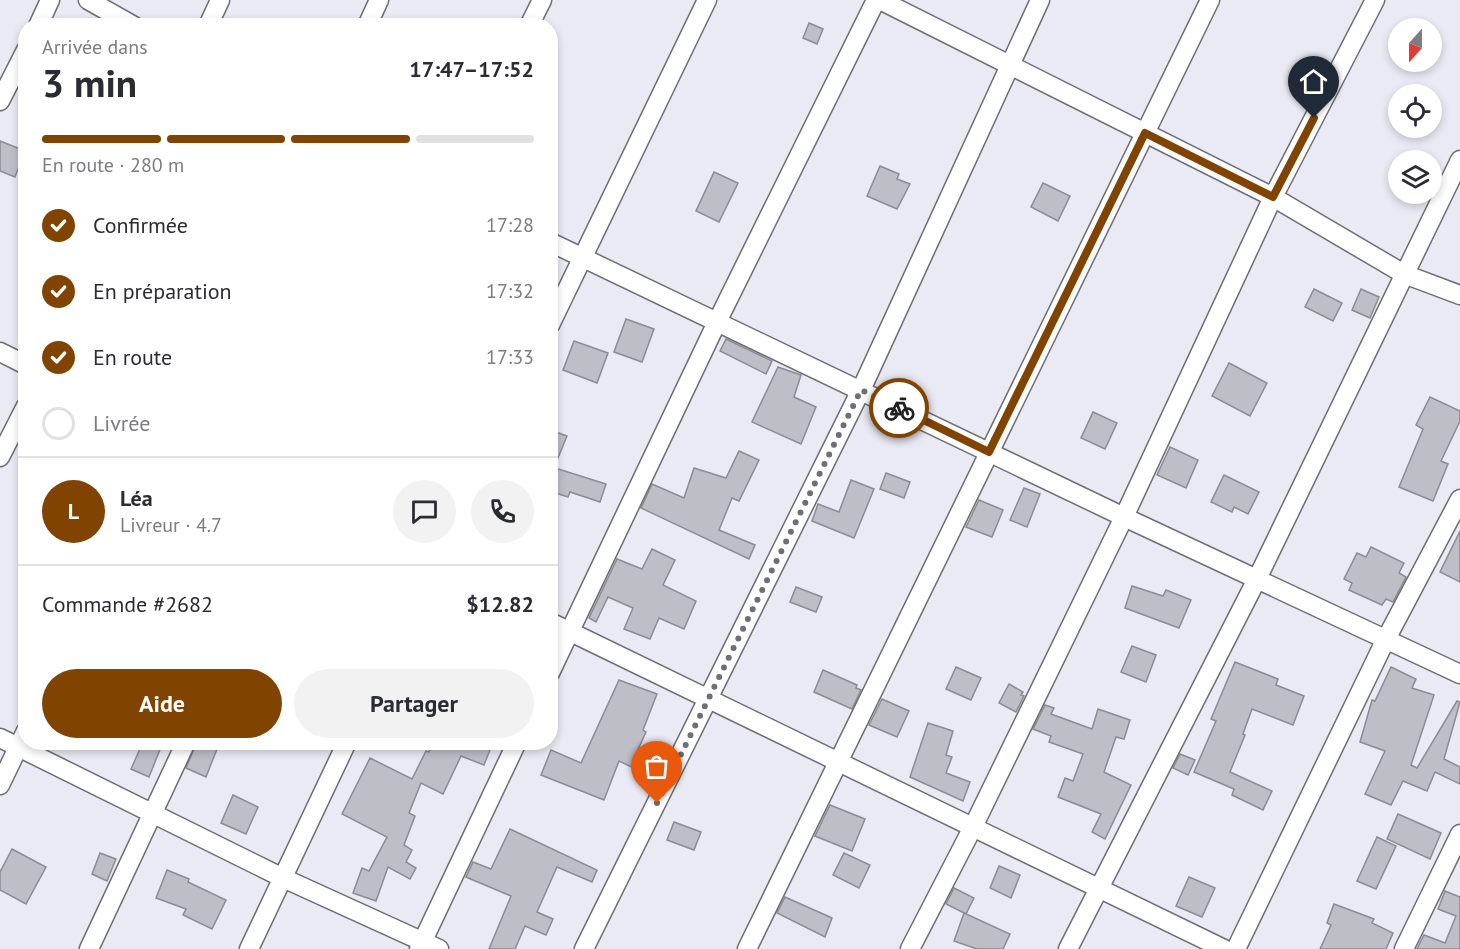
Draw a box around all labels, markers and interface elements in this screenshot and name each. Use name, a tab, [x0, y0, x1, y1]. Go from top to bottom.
north arrow	[1388, 18, 1442, 72]
map controls	[1388, 18, 1442, 204]
text: Arrivée dans	[42, 34, 148, 60]
text: 17:47–17:52	[409, 55, 534, 83]
pin	[1288, 56, 1339, 118]
text: 3 min	[42, 57, 137, 108]
icon: home	[1297, 65, 1330, 98]
button: locate	[1388, 84, 1442, 138]
button: layers	[1388, 150, 1442, 204]
text: En route · 280 m	[42, 152, 184, 178]
icon: check	[42, 209, 75, 242]
text: Confirmée	[93, 211, 188, 239]
text: 17:28	[486, 212, 534, 238]
icon: check	[42, 275, 75, 308]
text: En préparation	[93, 277, 232, 305]
text: 17:32	[486, 278, 534, 304]
icon: check	[42, 341, 75, 374]
text: En route	[93, 343, 172, 371]
text: 17:33	[486, 344, 534, 370]
courier	[869, 378, 929, 438]
icon: bike	[883, 392, 916, 425]
text: Livrée	[93, 409, 150, 437]
button: chat	[393, 480, 456, 543]
button: phone	[471, 480, 534, 543]
text: Léa	[120, 484, 153, 512]
text: L	[68, 497, 79, 525]
text: Livreur · 4.7	[120, 512, 222, 538]
text: Commande #2682	[42, 590, 213, 618]
text: $12.82	[466, 590, 534, 618]
button: Aide	[42, 669, 282, 738]
button: Partager	[294, 669, 534, 738]
pin	[631, 741, 682, 803]
icon: bag	[640, 750, 673, 783]

